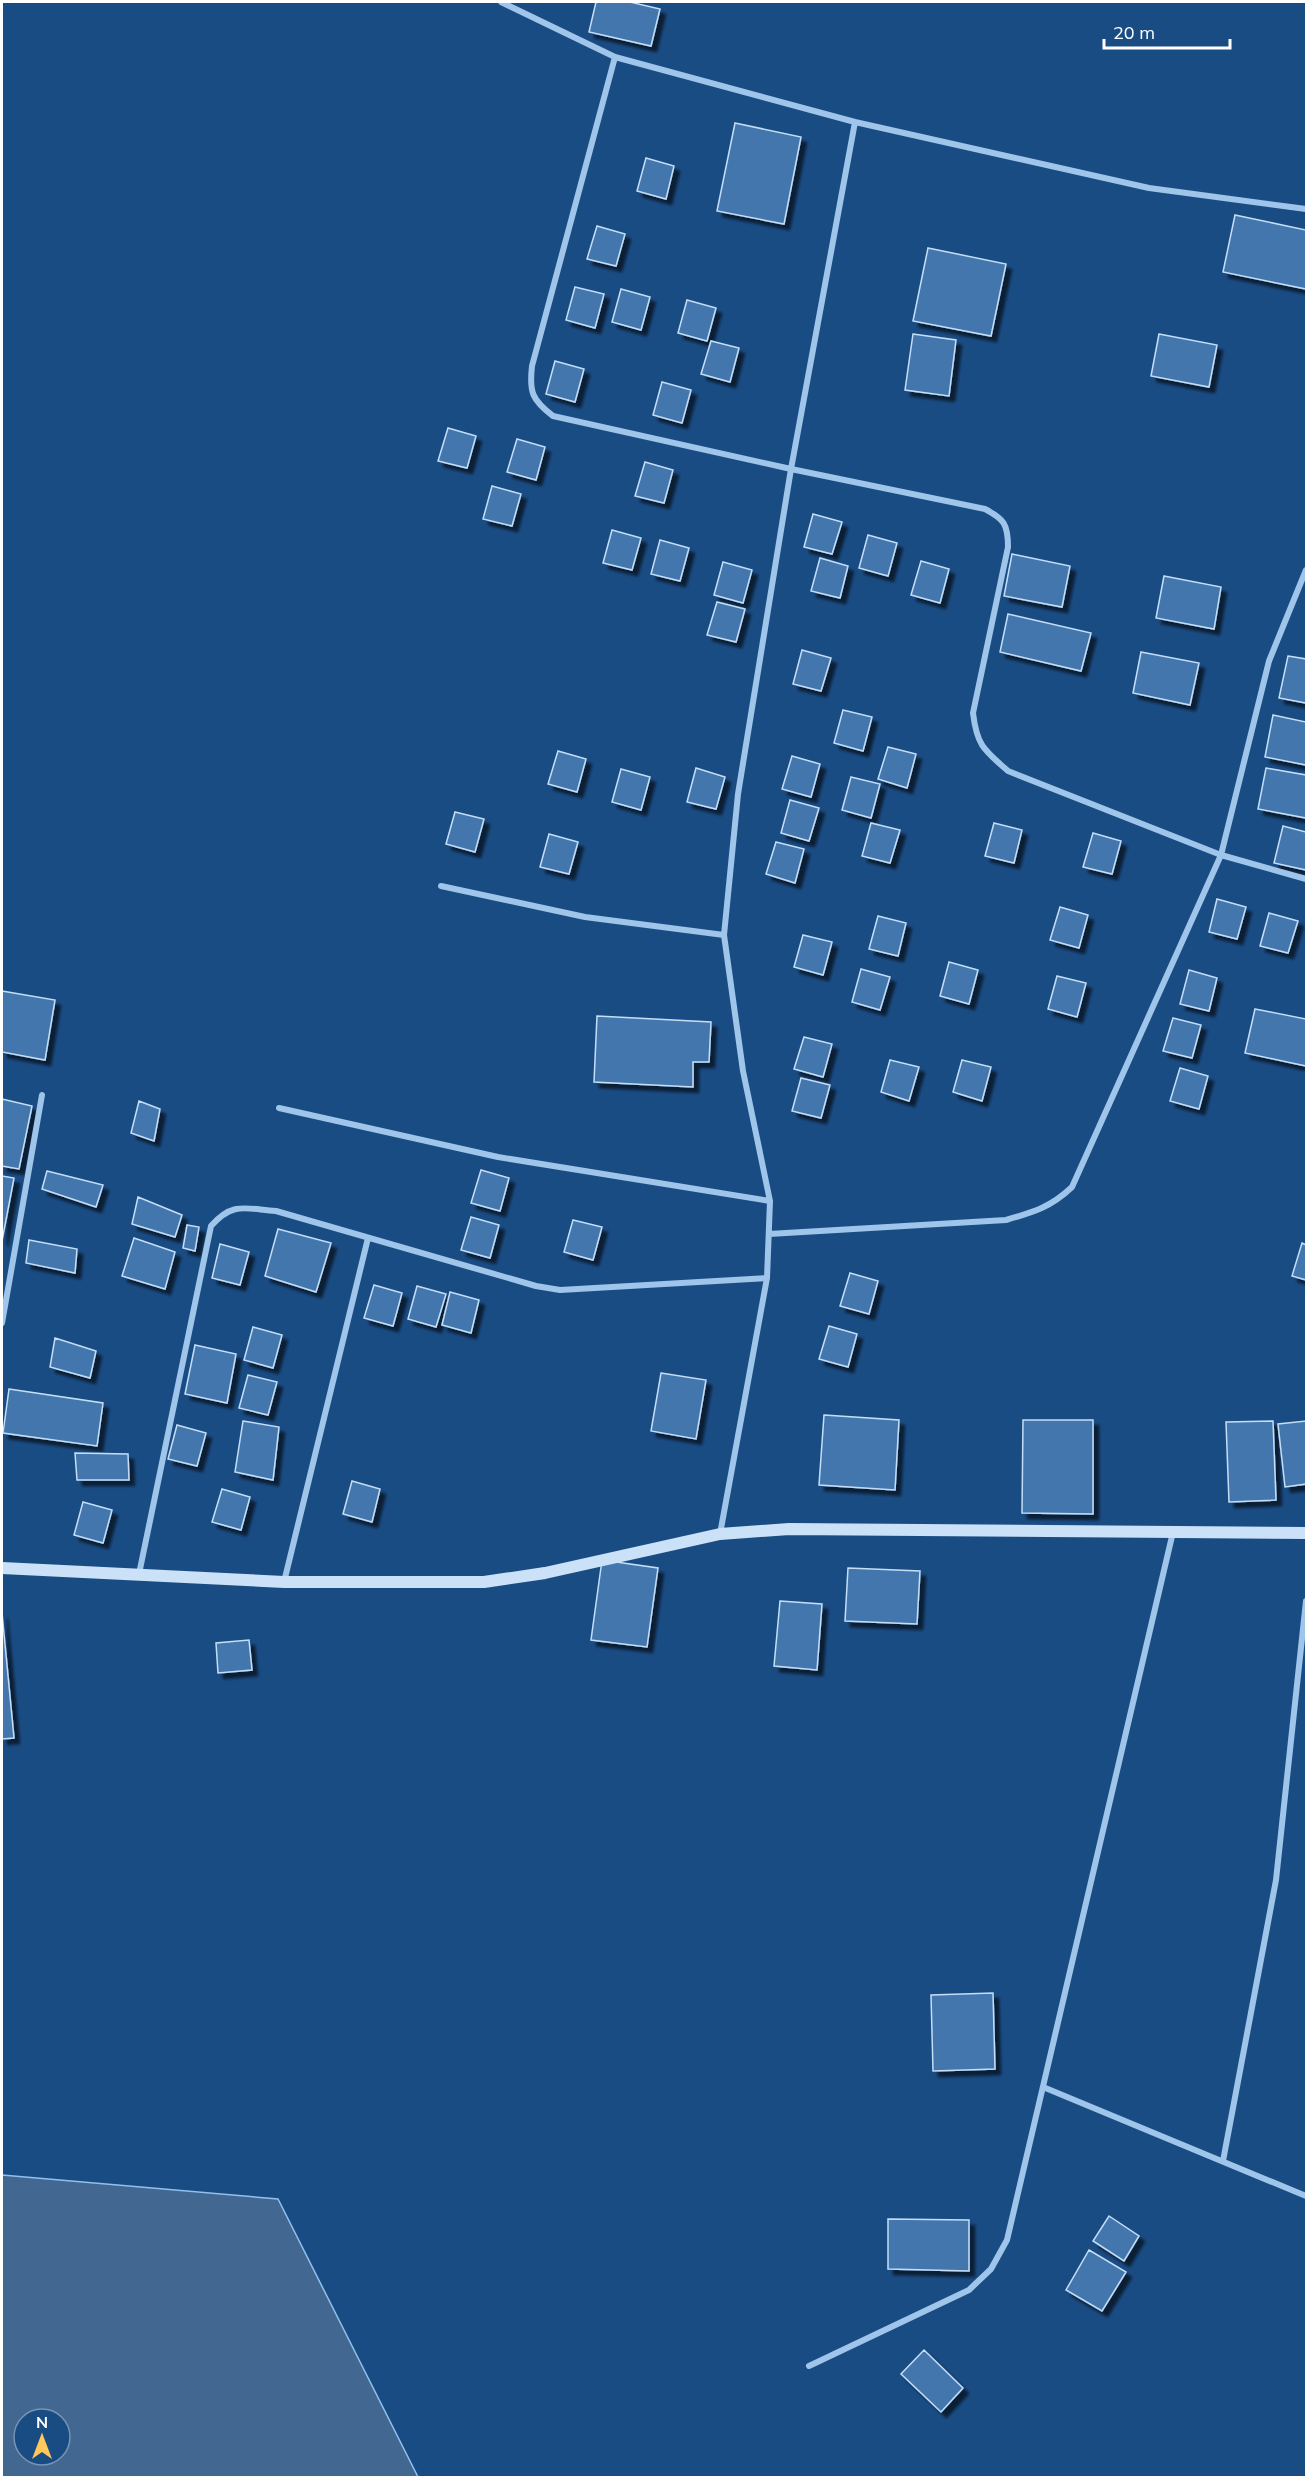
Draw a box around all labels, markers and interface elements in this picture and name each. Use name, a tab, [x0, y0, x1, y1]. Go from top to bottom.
scale bar	[1104, 12, 1230, 50]
text: 20 m	[1113, 21, 1155, 44]
north arrow	[12, 2407, 72, 2467]
text: N	[36, 2412, 48, 2432]

